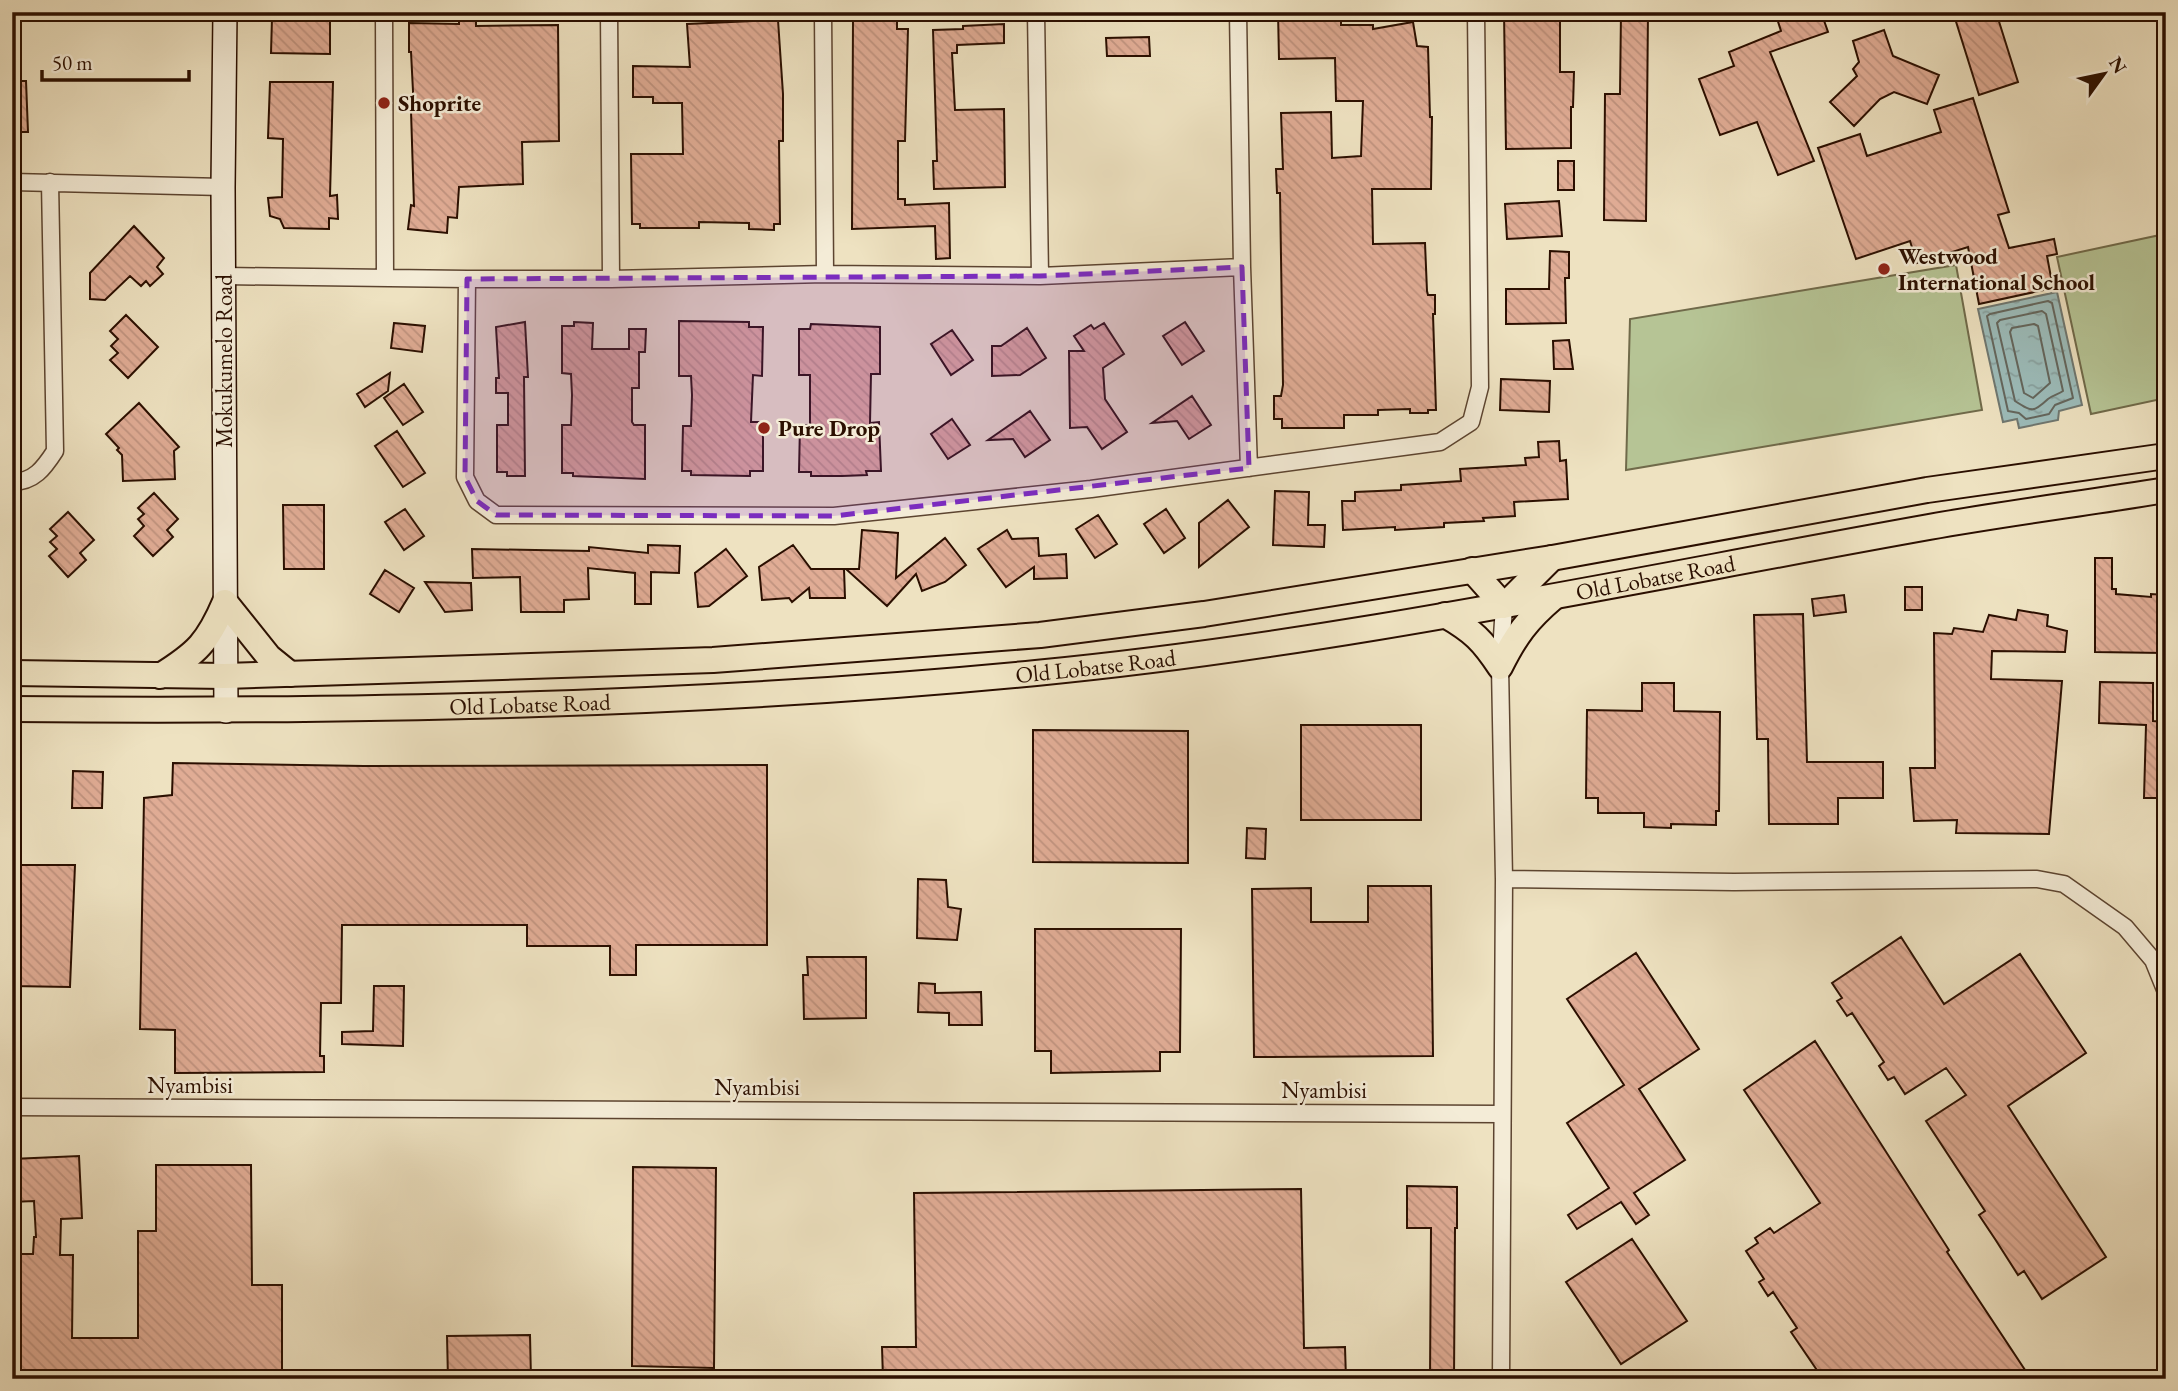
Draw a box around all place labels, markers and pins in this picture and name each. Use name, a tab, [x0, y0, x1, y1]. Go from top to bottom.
place label: Shoprite	[398, 88, 481, 118]
marker: Shoprite	[376, 95, 392, 111]
place label: Westwood International School	[1898, 241, 2095, 297]
marker: Westwood International School	[1876, 261, 1892, 277]
place label: Pure Drop	[778, 413, 880, 443]
marker: Pure Drop	[756, 420, 772, 436]

